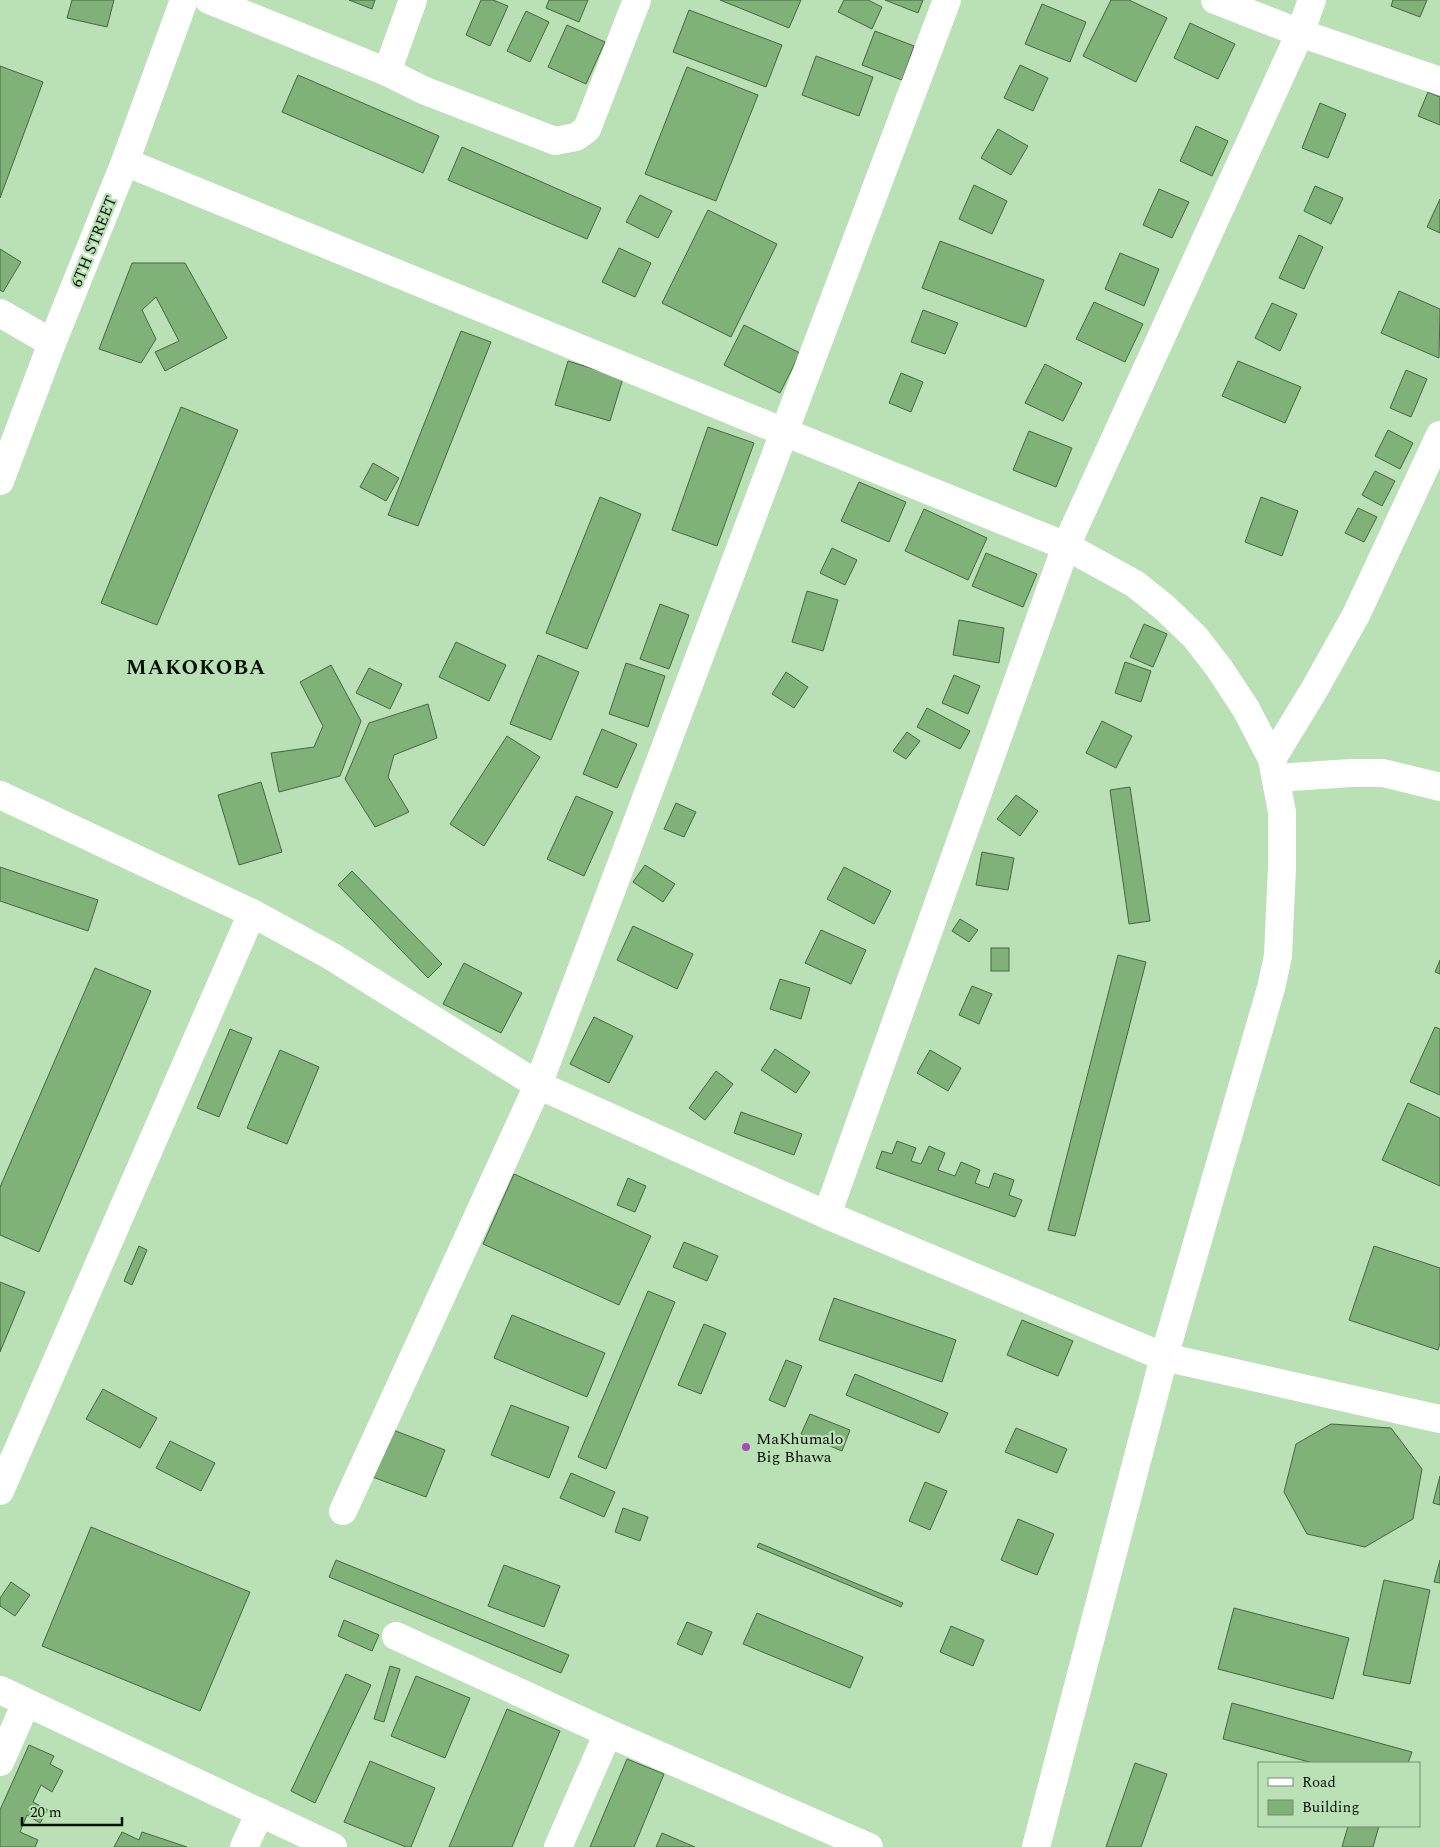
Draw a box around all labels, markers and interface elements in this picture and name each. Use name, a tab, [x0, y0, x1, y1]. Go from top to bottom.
street label: 6TH STREET	[65, 192, 123, 291]
district label: MAKOKOBA	[126, 652, 266, 684]
place label: MaKhumalo Big Bhawa	[756, 1427, 843, 1469]
marker: MaKhumalo Big Bhawa	[740, 1441, 752, 1453]
legend	[1258, 1762, 1420, 1827]
text: Road	[1302, 1771, 1336, 1794]
scale bar	[22, 1794, 122, 1826]
text: Building	[1302, 1796, 1359, 1819]
text: 20 m	[30, 1801, 62, 1824]

